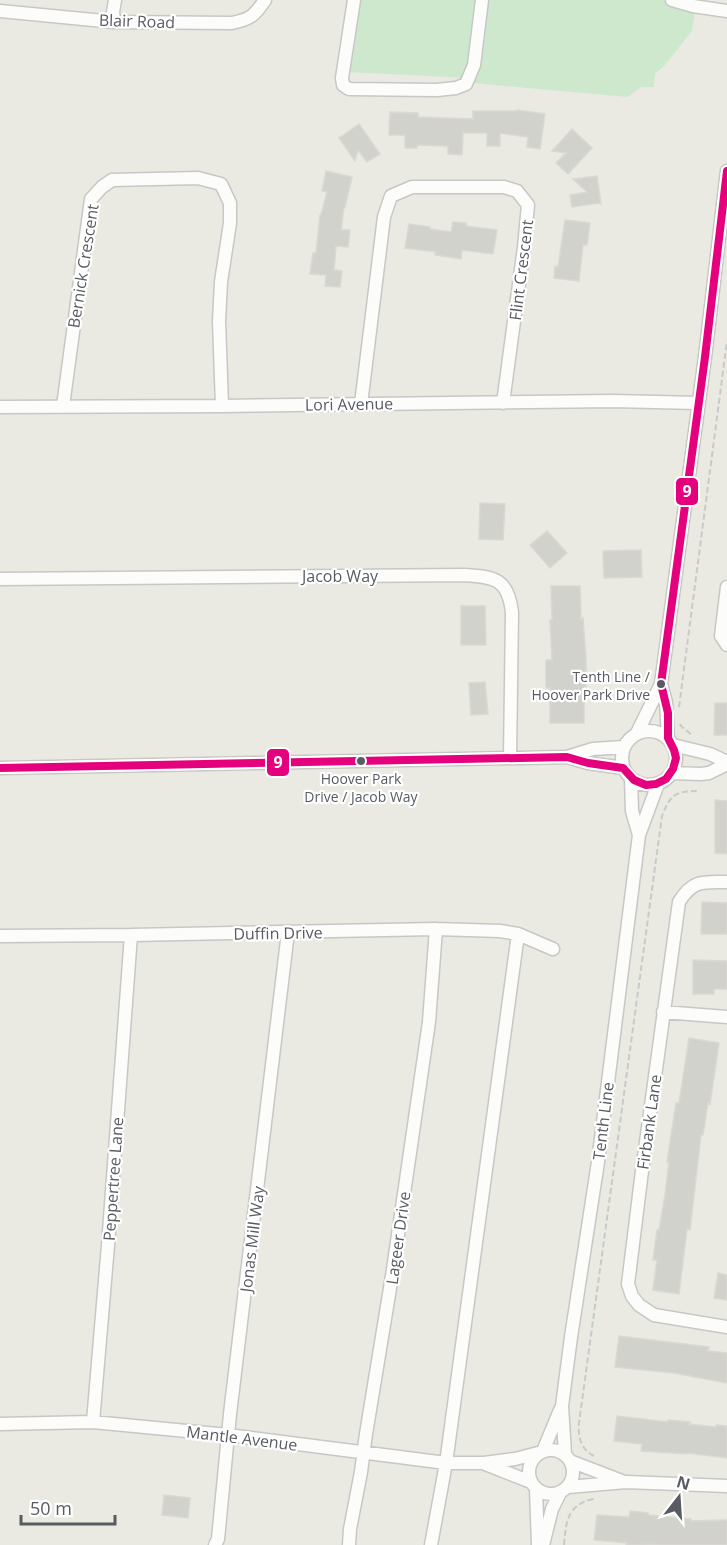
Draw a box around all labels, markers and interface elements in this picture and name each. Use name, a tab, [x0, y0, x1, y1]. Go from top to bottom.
street label: Blair Road	[99, 9, 175, 33]
street label: Bernick Crescent	[62, 202, 104, 330]
street label: Flint Crescent	[504, 218, 538, 322]
street label: Lori Avenue	[305, 392, 393, 416]
line badge: 9	[675, 477, 699, 506]
text: 9	[682, 480, 692, 502]
street label: Jacob Way	[300, 565, 379, 587]
place label: Tenth Line / Hoover Park Drive	[531, 667, 650, 704]
marker: Tenth Line / Hoover Park Drive	[655, 678, 667, 690]
line badge: 9	[266, 748, 290, 777]
text: 9	[273, 751, 283, 773]
marker: Hoover Park Drive / Jacob Way	[355, 755, 367, 767]
place label: Hoover Park Drive / Jacob Way	[304, 769, 419, 806]
street label: Duffin Drive	[233, 921, 323, 945]
street label: Firbank Lane	[631, 1073, 667, 1171]
street label: Tenth Line	[587, 1081, 619, 1161]
street label: Peppertree Lane	[98, 1116, 128, 1242]
street label: Jonas Mill Way	[234, 1184, 270, 1295]
street label: Lageer Drive	[381, 1190, 415, 1286]
street label: Mantle Avenue	[185, 1420, 299, 1456]
north arrow	[649, 1467, 709, 1527]
text: N	[674, 1470, 693, 1495]
scale bar	[21, 1488, 116, 1526]
text: 50 m	[30, 1496, 72, 1520]

